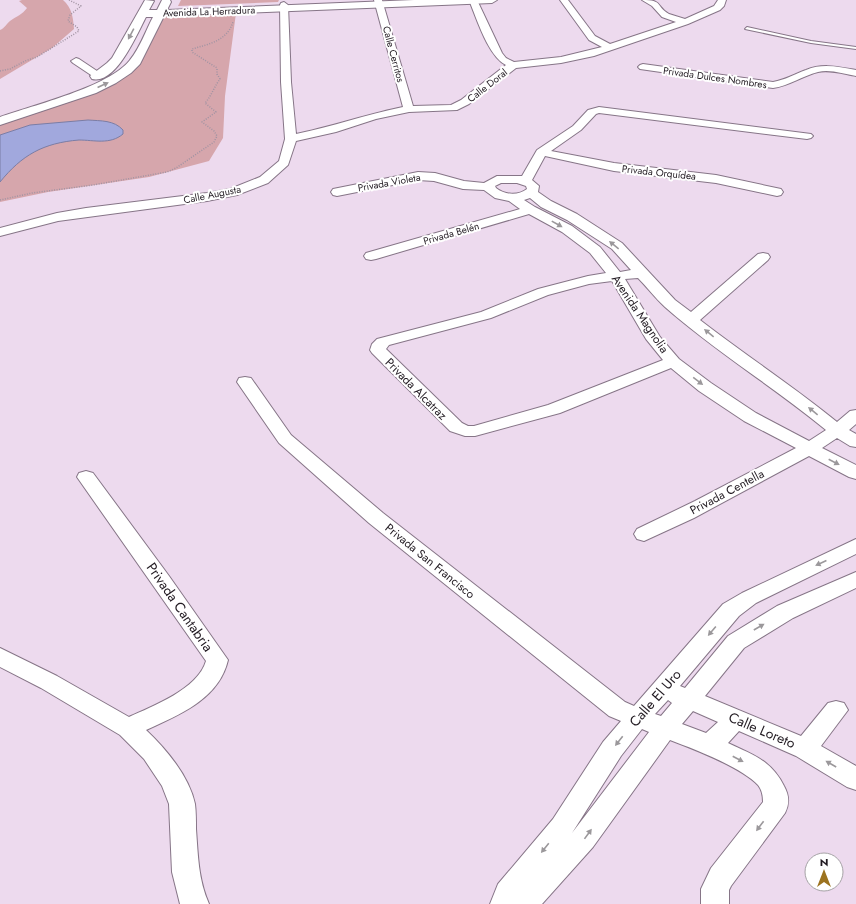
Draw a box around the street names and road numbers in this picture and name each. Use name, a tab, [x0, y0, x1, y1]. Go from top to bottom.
street label: Avenida La Herradura	[163, 2, 256, 21]
street label: Calle Cerritos	[379, 24, 408, 84]
street label: Privada Dulces Nombres	[662, 63, 768, 92]
street label: Calle Doral	[464, 65, 511, 106]
street label: Privada Orquídea	[621, 161, 697, 184]
street label: Privada Violeta	[357, 170, 422, 195]
street label: Calle Augusta	[182, 182, 242, 207]
street label: Privada Belén	[421, 218, 481, 249]
street label: Avenida Magnolia	[607, 271, 673, 357]
street label: Privada Alcatraz	[381, 354, 451, 424]
street label: Privada Centella	[687, 465, 768, 519]
street label: Privada San Francisco	[381, 519, 479, 603]
street label: Privada Cantabria	[142, 558, 218, 656]
street label: Calle El Uro	[624, 665, 686, 731]
street label: Calle Loreto	[725, 707, 799, 753]

